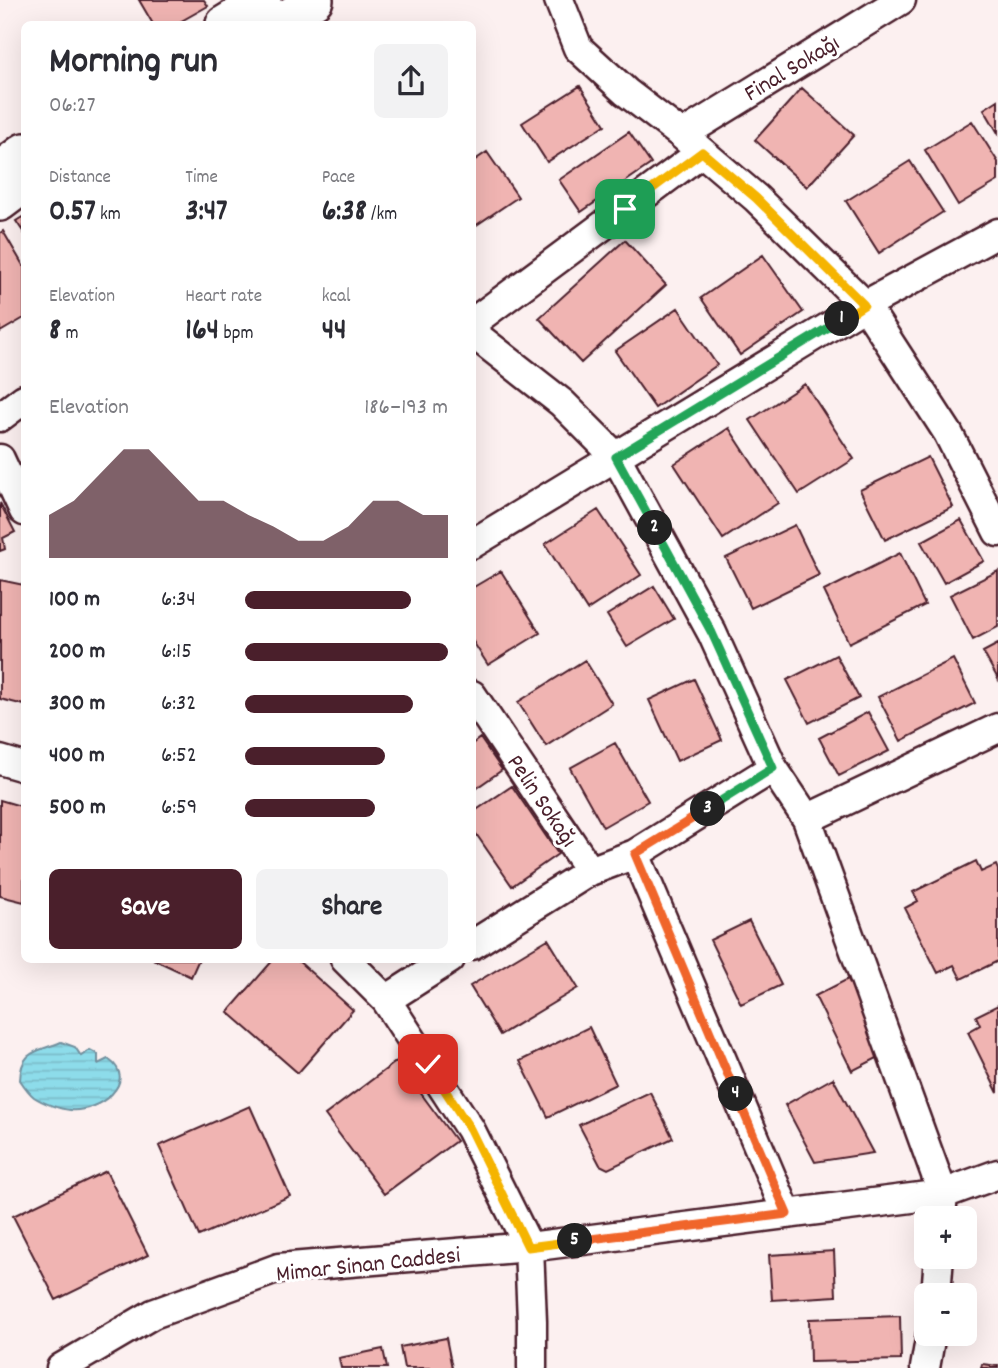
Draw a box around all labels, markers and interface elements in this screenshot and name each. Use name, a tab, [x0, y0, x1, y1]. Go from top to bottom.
street label: Final Sokağı	[738, 28, 847, 111]
text: Morning run	[49, 36, 218, 91]
button: share	[374, 44, 448, 118]
text: 06:27	[49, 90, 95, 123]
text: Distance	[49, 165, 111, 192]
text: Time	[185, 165, 218, 192]
text: Pace	[322, 165, 355, 192]
pin	[595, 179, 655, 239]
icon: arrive	[606, 190, 644, 228]
text: 0.57	[49, 192, 96, 235]
text: 3:47	[185, 192, 228, 235]
text: 6:38	[322, 192, 367, 235]
text: km	[96, 202, 121, 229]
text: /km	[367, 202, 397, 229]
text: Elevation	[49, 284, 115, 311]
text: Heart rate	[185, 284, 262, 311]
text: kcal	[322, 284, 351, 311]
pin: 1	[824, 302, 860, 336]
text: 1	[839, 305, 844, 332]
text: 8	[49, 311, 61, 354]
text: 164	[185, 311, 219, 354]
text: 44	[322, 311, 347, 354]
text: m	[61, 321, 78, 348]
text: bpm	[219, 321, 253, 348]
text: Elevation	[49, 392, 129, 425]
text: 186–193 m	[364, 392, 448, 425]
pin: 2	[638, 510, 672, 546]
text: 2	[650, 514, 659, 541]
text: 100 m	[49, 584, 100, 617]
text: 6:34	[161, 584, 196, 617]
text: 200 m	[49, 636, 105, 669]
text: 6:15	[161, 636, 192, 669]
text: 300 m	[49, 688, 105, 721]
text: 6:32	[161, 688, 196, 721]
text: 400 m	[49, 740, 105, 773]
text: 6:52	[161, 740, 197, 773]
street label: Pelin Sokağı	[497, 748, 584, 855]
text: 500 m	[49, 792, 106, 825]
text: 6:59	[161, 792, 197, 825]
pin: 3	[690, 792, 726, 826]
text: 3	[703, 795, 712, 822]
button: Save	[49, 869, 242, 949]
button: Share	[256, 869, 448, 949]
pin	[398, 1034, 458, 1094]
icon: check	[409, 1045, 447, 1083]
pin: 4	[718, 1076, 754, 1112]
text: 4	[732, 1080, 739, 1107]
map controls	[914, 1206, 977, 1346]
button: +	[914, 1206, 977, 1269]
pin: 5	[558, 1224, 592, 1258]
text: 5	[570, 1227, 579, 1254]
street label: Mimar Sinan Caddesi	[274, 1239, 462, 1293]
button: −	[914, 1283, 977, 1346]

